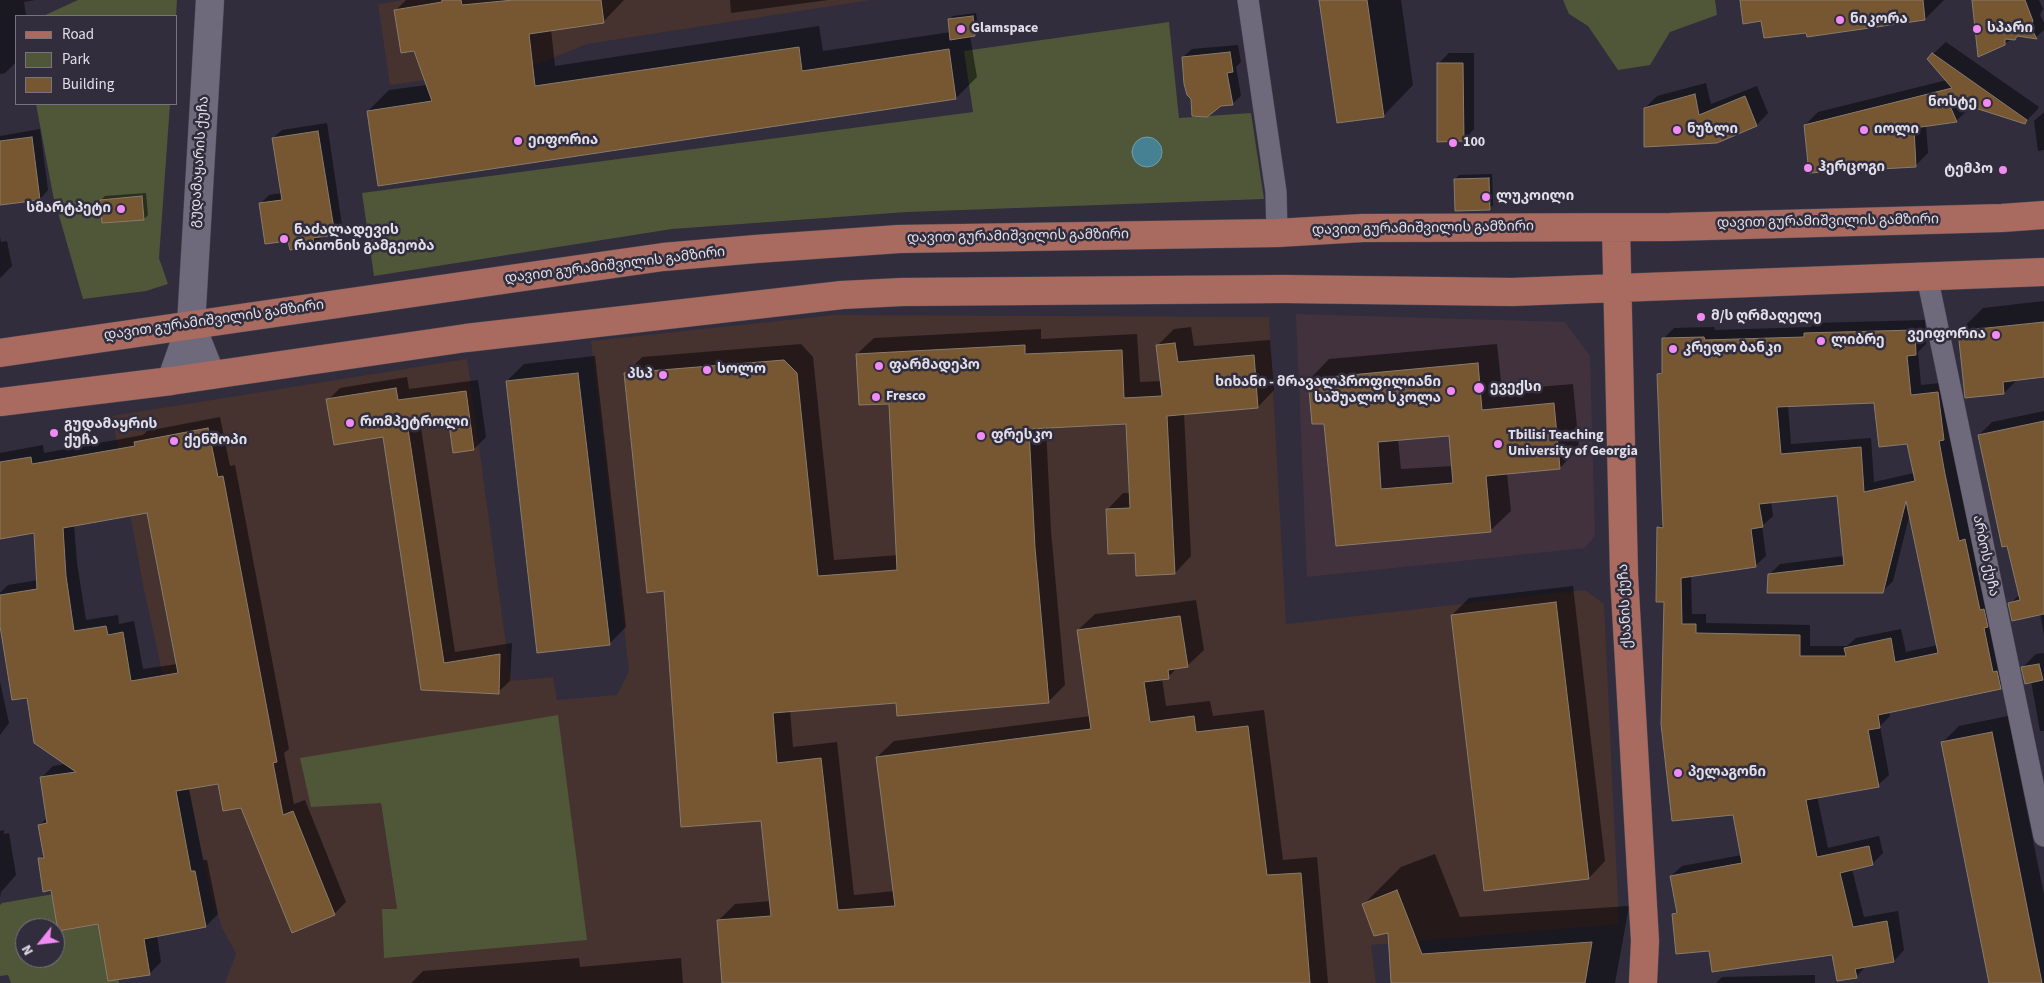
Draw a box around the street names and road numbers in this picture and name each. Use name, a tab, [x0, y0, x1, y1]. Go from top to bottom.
street label: გუდამაყარის ქუჩა	[187, 95, 213, 229]
street label: დავით გურამიშვილის გამზირი	[1717, 212, 1939, 232]
street label: დავით გურამიშვილის გამზირი	[1312, 219, 1534, 239]
street label: დავით გურამიშვილის გამზირი	[907, 227, 1129, 247]
street label: დავით გურამიშვილის გამზირი	[504, 244, 726, 288]
street label: დავით გურამიშვილის გამზირი	[103, 297, 325, 345]
street label: არბოს ქუჩა	[1968, 514, 2002, 598]
street label: ქსანის ქუჩა	[1615, 563, 1637, 649]

